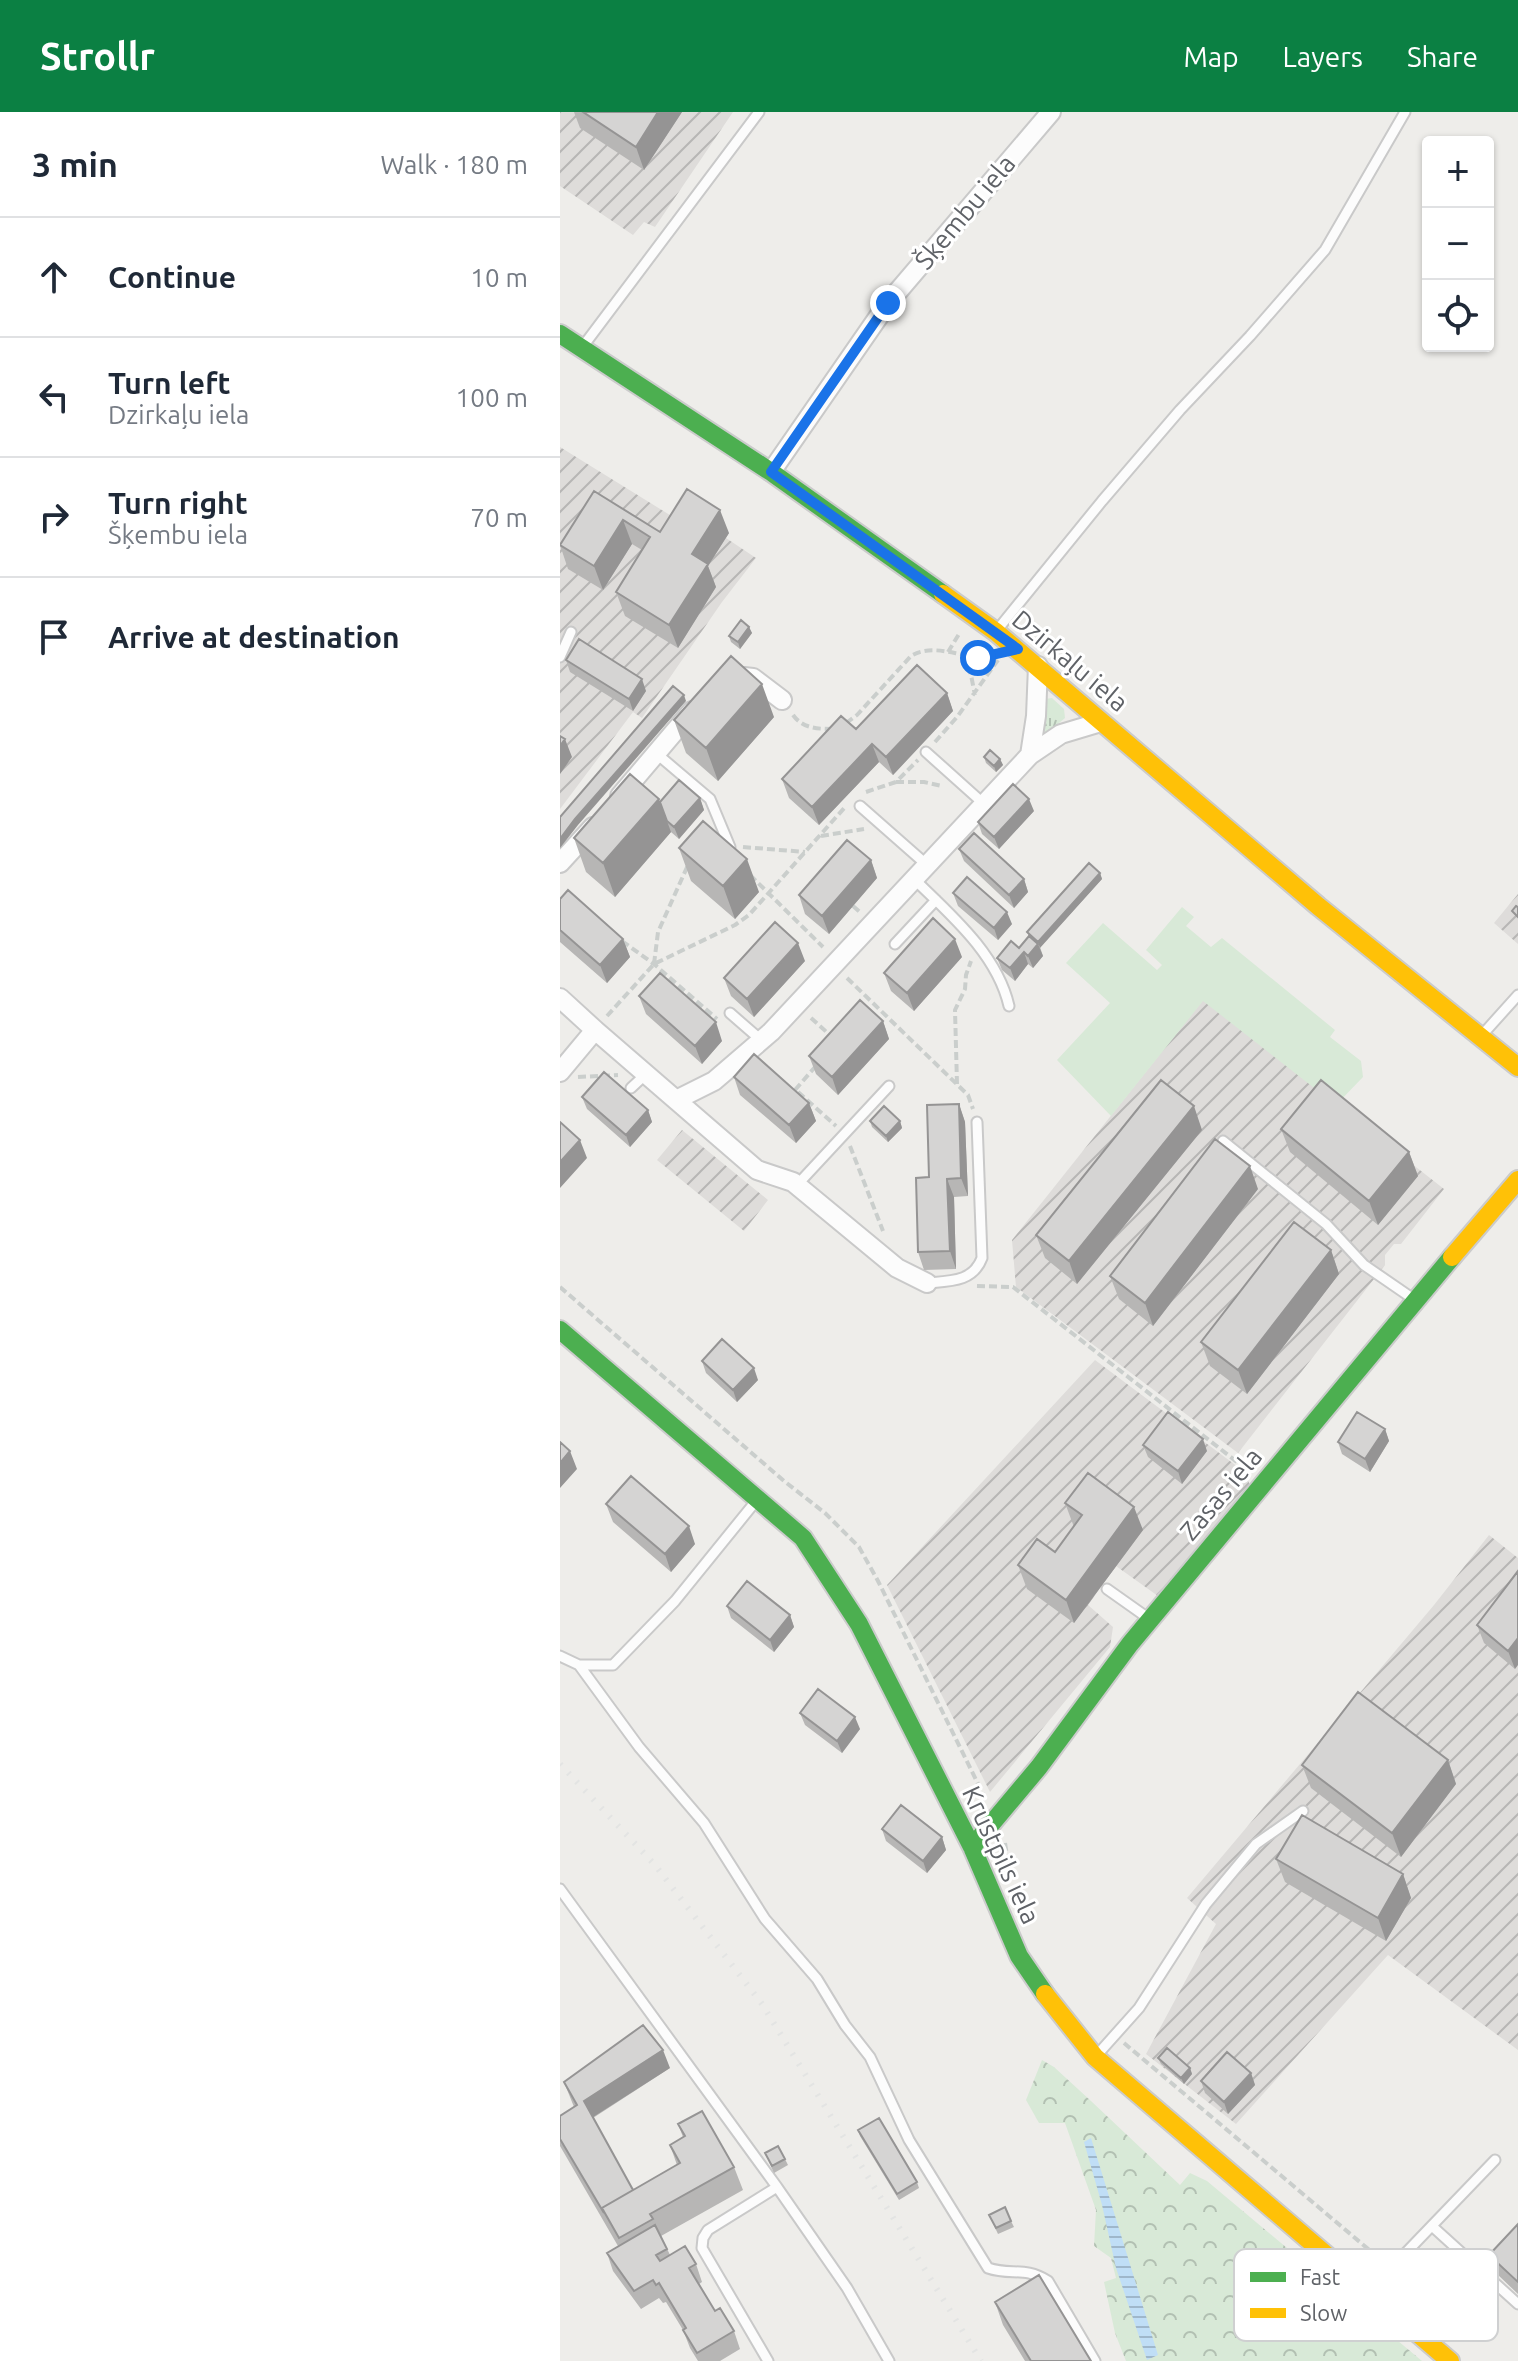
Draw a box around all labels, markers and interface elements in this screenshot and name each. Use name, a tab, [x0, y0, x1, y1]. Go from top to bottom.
text: Strollr	[40, 35, 155, 77]
text: Map	[1183, 41, 1239, 72]
text: Layers	[1283, 41, 1363, 72]
text: Share	[1407, 41, 1478, 72]
map controls	[1422, 136, 1494, 352]
button: +	[1422, 136, 1494, 208]
text: 3 min	[32, 145, 118, 183]
street label: Šķembu iela	[909, 149, 1021, 275]
text: Walk · 180 m	[380, 150, 528, 179]
button: −	[1422, 208, 1494, 280]
icon: ahead	[32, 255, 76, 299]
text: Continue	[108, 260, 236, 294]
text: 10 m	[470, 263, 528, 292]
button: locate	[1422, 280, 1494, 352]
route end	[870, 285, 906, 321]
text: Turn left	[108, 366, 230, 400]
icon: left	[32, 375, 76, 419]
text: 100 m	[456, 383, 528, 412]
text: Dzirkaļu iela	[108, 400, 249, 429]
text: Turn right	[108, 486, 248, 520]
icon: right	[32, 495, 76, 539]
text: 70 m	[470, 503, 528, 532]
text: Šķembu iela	[108, 520, 248, 549]
street label: Dzirkaļu iela	[1007, 604, 1134, 717]
icon: arrive	[32, 615, 76, 659]
text: Arrive at destination	[108, 620, 400, 654]
route start	[960, 640, 996, 676]
street label: Zasas iela	[1174, 1442, 1267, 1545]
street label: Krustpils iela	[957, 1781, 1046, 1928]
legend	[1234, 2249, 1498, 2341]
text: Fast	[1300, 2264, 1341, 2289]
text: Slow	[1300, 2300, 1347, 2325]

